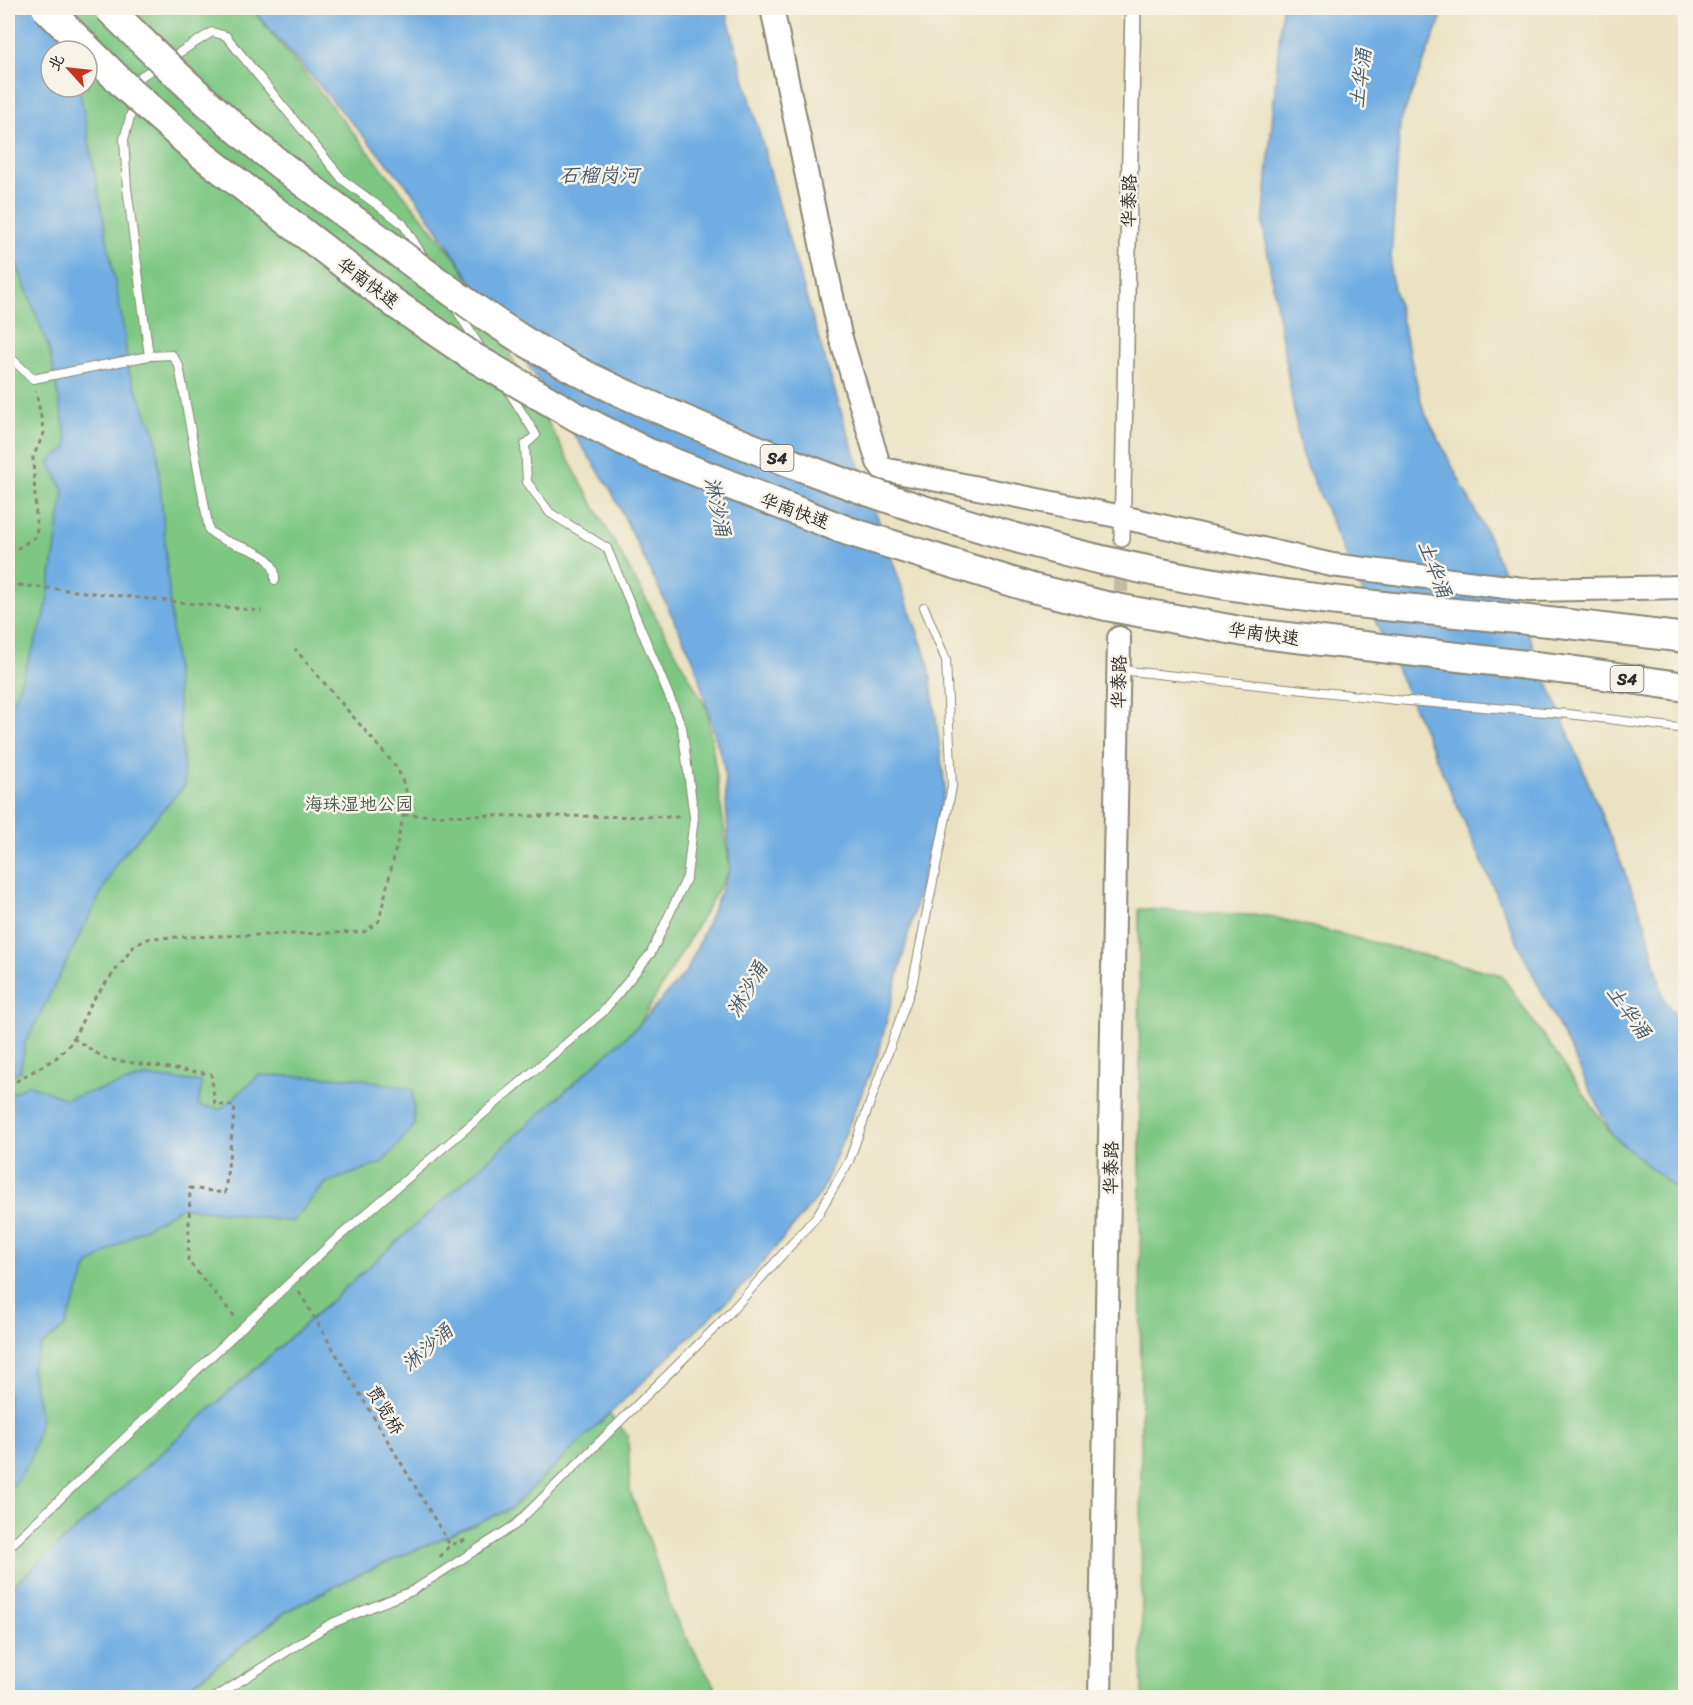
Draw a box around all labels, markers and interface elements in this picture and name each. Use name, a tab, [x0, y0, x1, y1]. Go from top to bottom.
north arrow	[39, 39, 99, 99]
water label: 土华涌	[1339, 45, 1382, 110]
text: 北	[40, 49, 73, 76]
water label: 石榴岗河	[559, 158, 642, 193]
street label: 华泰路	[1113, 174, 1145, 228]
street label: 华南快速	[330, 249, 406, 317]
road number: S4	[760, 445, 794, 471]
water label: 淋沙涌	[694, 474, 741, 541]
street label: 华南快速	[756, 484, 834, 538]
water label: 土华涌	[1407, 535, 1462, 604]
street label: 华南快速	[1226, 613, 1302, 655]
street label: 华泰路	[1103, 655, 1135, 709]
road number: S4	[1610, 666, 1644, 692]
park label: 海珠湿地公园	[305, 788, 413, 820]
water label: 淋沙涌	[717, 954, 778, 1024]
water label: 土华涌	[1597, 978, 1661, 1048]
street label: 华泰路	[1095, 1141, 1127, 1195]
water label: 淋沙涌	[393, 1314, 462, 1380]
street label: 贯览桥	[357, 1379, 413, 1441]

